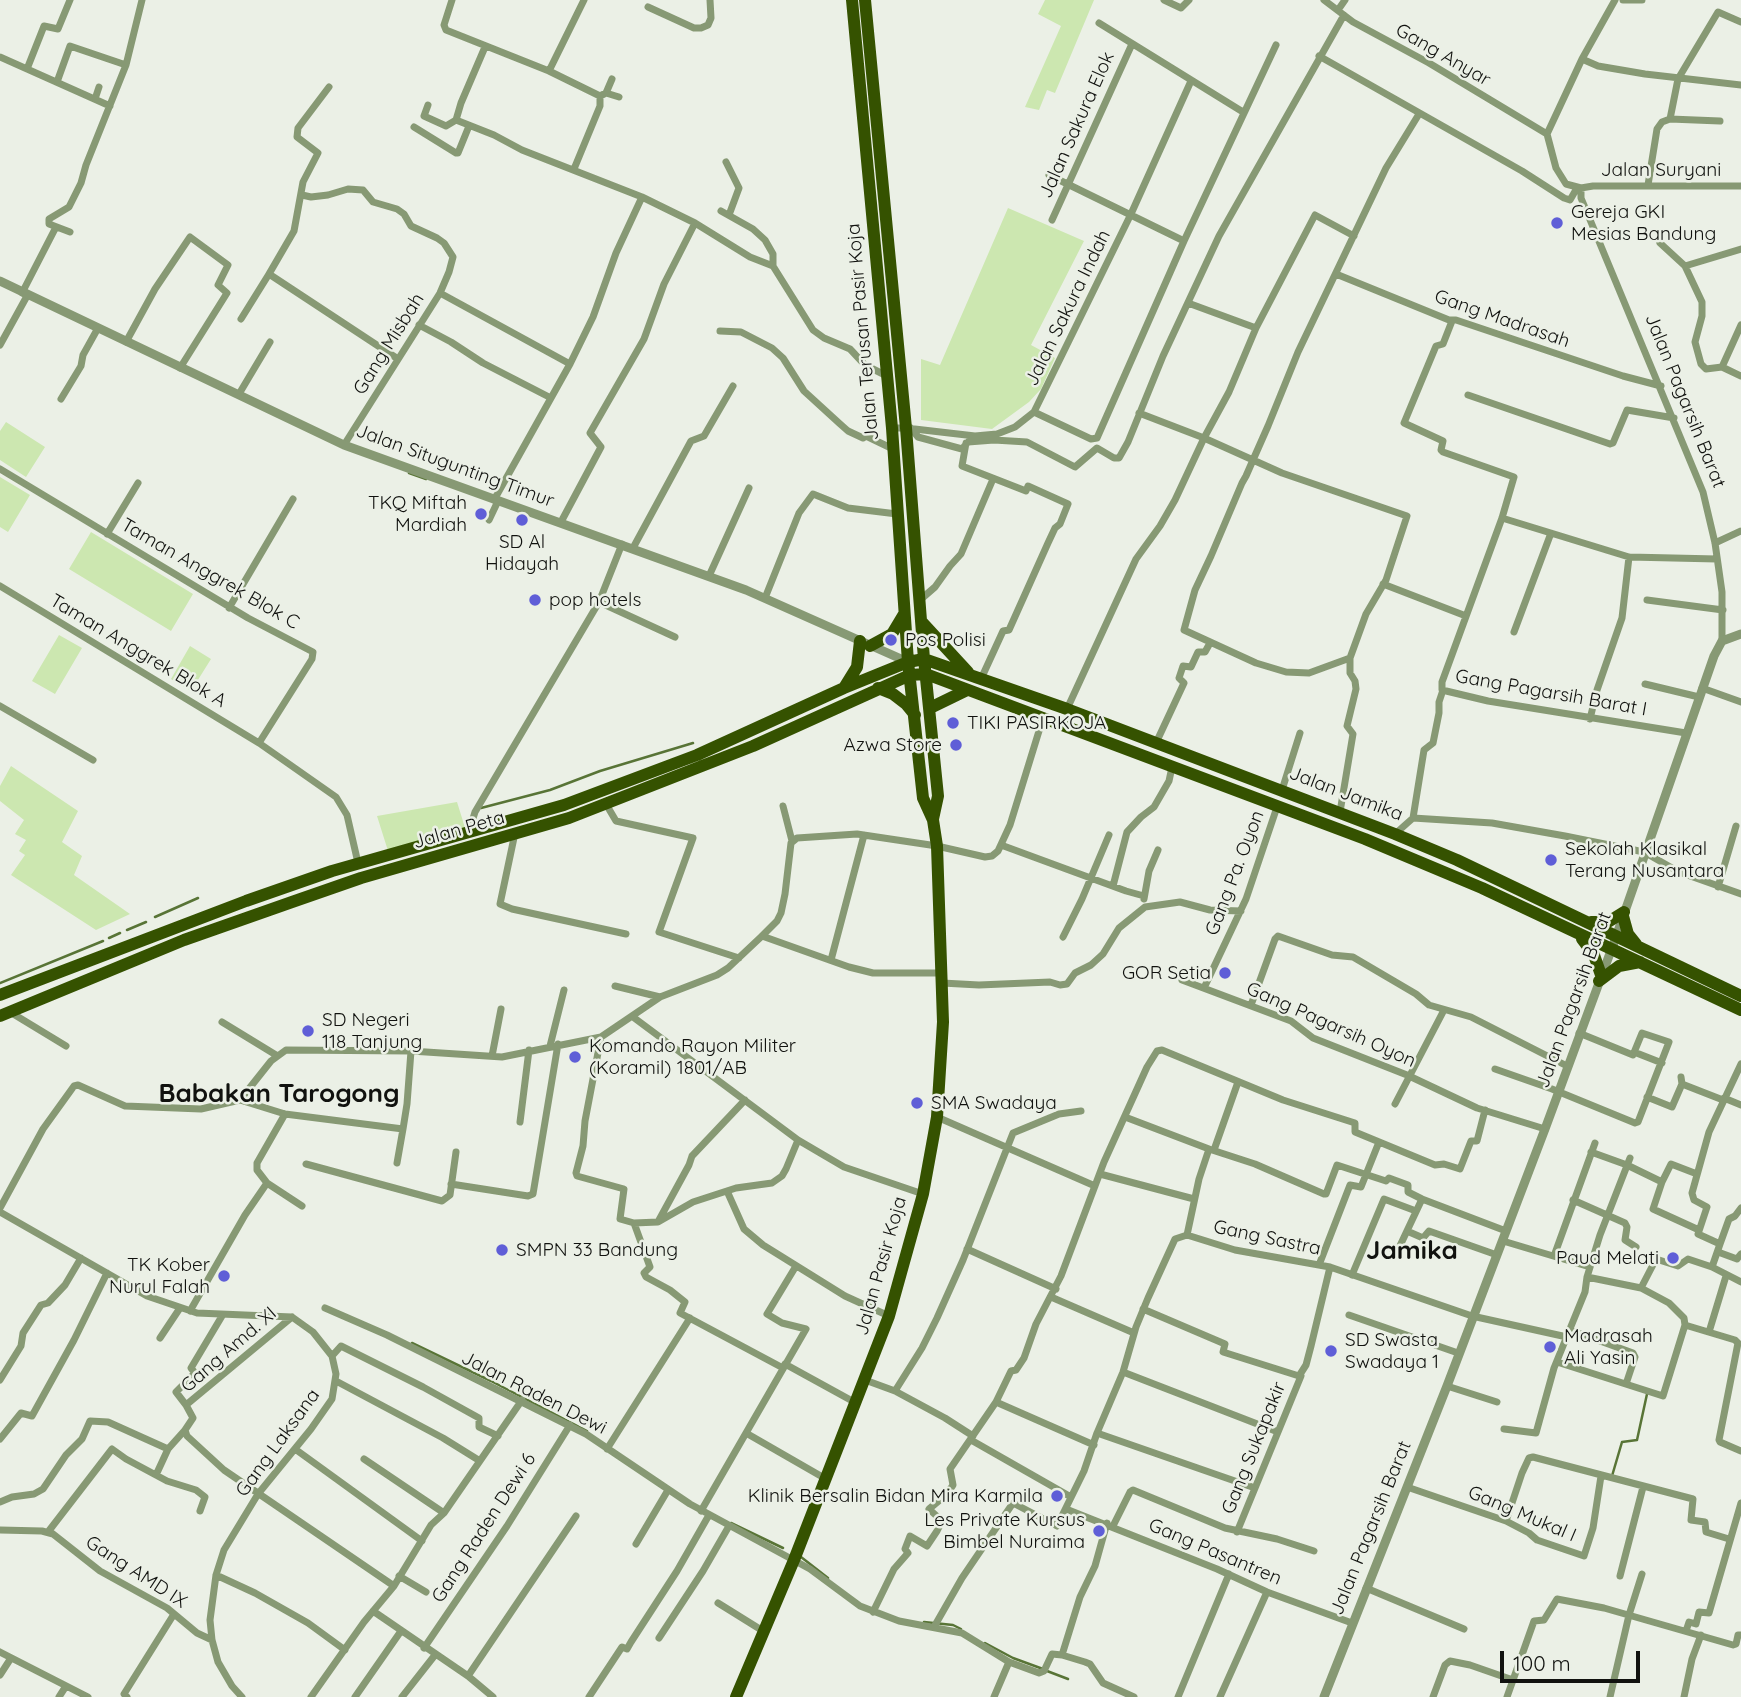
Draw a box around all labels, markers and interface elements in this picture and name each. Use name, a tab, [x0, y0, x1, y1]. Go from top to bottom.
street label: Gang Anyar	[1391, 19, 1495, 91]
street label: Jalan Sakura Elok	[1034, 48, 1120, 202]
street label: Jalan Suryani	[1601, 159, 1721, 181]
place label: Gereja GKI Mesias Bandung	[1571, 201, 1716, 245]
marker: Gereja GKI Mesias Bandung	[1549, 215, 1565, 231]
street label: Jalan Terusan Pasir Koja	[842, 222, 884, 442]
street label: Jalan Sakura Indah	[1020, 226, 1116, 390]
street label: Gang Madrasah	[1431, 285, 1573, 353]
street label: Gang Misbah	[349, 289, 429, 399]
street label: Jalan Pagarsih Barat	[1640, 311, 1730, 491]
street label: Jalan Situgunting Timur	[353, 420, 557, 512]
place label: TKQ Miftah Mardiah	[368, 492, 467, 536]
marker: TKQ Miftah Mardiah	[473, 506, 489, 522]
marker: SD Al Hidayah	[514, 512, 530, 528]
street label: Taman Anggrek Blok C	[117, 514, 303, 634]
place label: SD Al Hidayah	[485, 531, 559, 575]
street label: Taman Anggrek Blok A	[46, 589, 230, 713]
place label: pop hotels	[549, 589, 641, 611]
marker: pop hotels	[527, 592, 543, 608]
place label: Pos Polisi	[905, 629, 986, 651]
marker: Pos Polisi	[883, 632, 899, 648]
street label: Gang Pagarsih Barat I	[1453, 665, 1649, 721]
place label: TIKI PASIRKOJA	[967, 712, 1106, 734]
marker: TIKI PASIRKOJA	[945, 715, 961, 731]
place label: Azwa Store	[843, 734, 942, 756]
marker: Azwa Store	[948, 737, 964, 753]
street label: Jalan Jamika	[1286, 762, 1406, 826]
street label: Jalan Peta	[411, 806, 507, 854]
street label: Gang Pa. Oyon	[1201, 807, 1269, 939]
place label: Sekolah Klasikal Terang Nusantara	[1565, 838, 1724, 882]
marker: Sekolah Klasikal Terang Nusantara	[1543, 852, 1559, 868]
street label: Jalan Pagarsih Barat	[1532, 909, 1616, 1091]
place label: GOR Setia	[1122, 962, 1211, 984]
marker: GOR Setia	[1217, 965, 1233, 981]
street label: Gang Pagarsih Oyon	[1243, 977, 1419, 1073]
place label: SD Negeri 118 Tanjung	[322, 1009, 422, 1053]
marker: SD Negeri 118 Tanjung	[300, 1023, 316, 1039]
place label: Komando Rayon Militer (Koramil) 1801/AB	[589, 1035, 796, 1079]
marker: Komando Rayon Militer (Koramil) 1801/AB	[567, 1049, 583, 1065]
district label: Babakan Tarogong	[158, 1078, 400, 1110]
place label: SMA Swadaya	[931, 1092, 1057, 1114]
marker: SMA Swadaya	[909, 1095, 925, 1111]
street label: Jalan Pasir Koja	[850, 1194, 912, 1338]
street label: Gang Sastra	[1211, 1216, 1323, 1260]
district label: Jamika	[1366, 1235, 1458, 1267]
place label: SMPN 33 Bandung	[516, 1239, 678, 1261]
marker: SMPN 33 Bandung	[494, 1242, 510, 1258]
place label: Paud Melati	[1556, 1247, 1659, 1269]
marker: Paud Melati	[1665, 1250, 1681, 1266]
place label: TK Kober Nurul Falah	[109, 1254, 210, 1298]
marker: TK Kober Nurul Falah	[216, 1268, 232, 1284]
street label: Gang Amd. XI	[177, 1302, 281, 1398]
place label: Madrasah Ali Yasin	[1564, 1325, 1653, 1369]
place label: SD Swasta Swadaya 1	[1345, 1329, 1439, 1373]
marker: Madrasah Ali Yasin	[1542, 1339, 1558, 1355]
marker: SD Swasta Swadaya 1	[1323, 1343, 1339, 1359]
street label: Jalan Raden Dewi	[458, 1347, 610, 1439]
street label: Gang Sukapakir	[1217, 1379, 1291, 1517]
street label: Gang Laksana	[231, 1385, 325, 1501]
street label: Jalan Pagarsih Barat	[1326, 1438, 1416, 1618]
street label: Gang Raden Dewi 6	[427, 1449, 541, 1607]
street label: Gang Mukal I	[1464, 1481, 1580, 1547]
place label: Klinik Bersalin Bidan Mira Karmila	[748, 1485, 1043, 1507]
marker: Klinik Bersalin Bidan Mira Karmila	[1049, 1488, 1065, 1504]
place label: Les Private Kursus Bimbel Nuraima	[924, 1509, 1085, 1553]
street label: Gang Pasantren	[1145, 1514, 1285, 1590]
marker: Les Private Kursus Bimbel Nuraima	[1091, 1523, 1107, 1539]
street label: Gang AMD IX	[81, 1531, 191, 1613]
scale bar	[1503, 1638, 1643, 1682]
text: 100 m	[1513, 1650, 1571, 1676]

